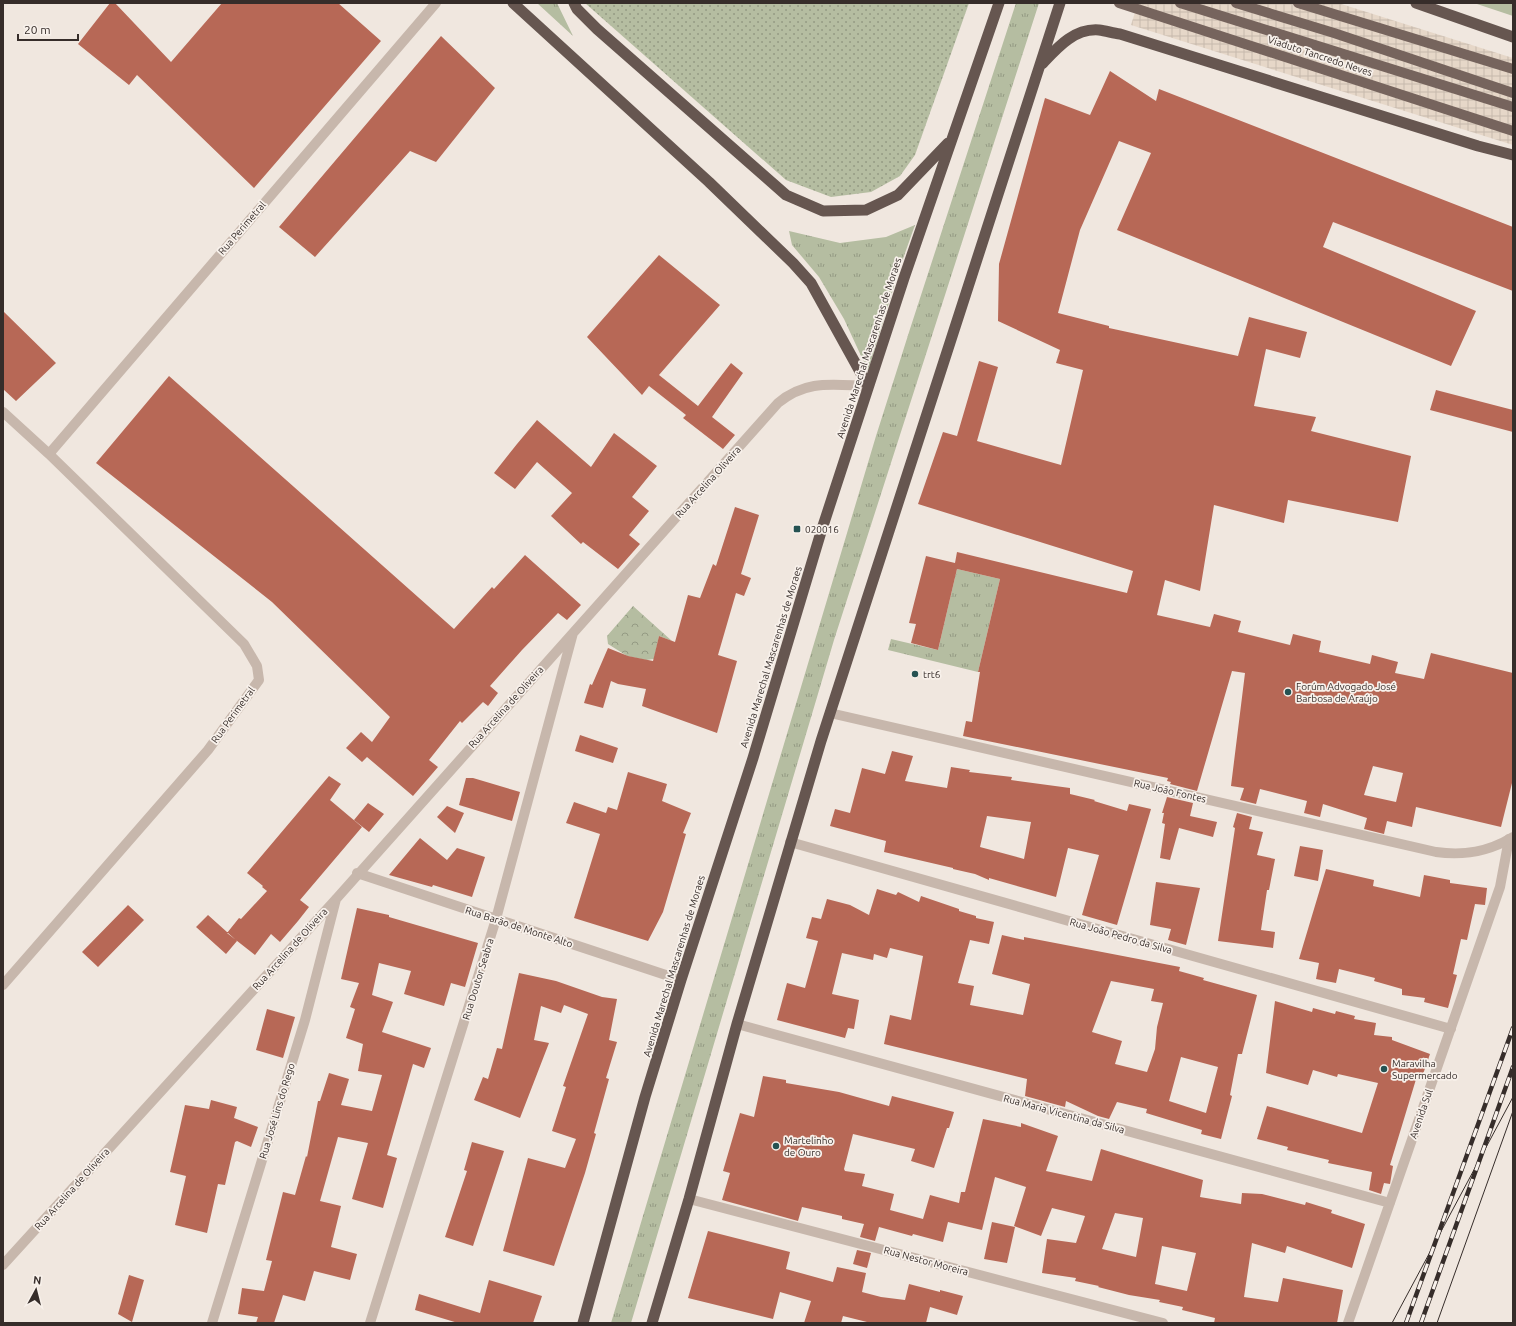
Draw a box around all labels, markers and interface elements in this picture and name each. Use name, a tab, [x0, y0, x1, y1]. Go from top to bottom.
scale bar	[18, 16, 78, 42]
text: 20 m	[24, 23, 51, 36]
street label: Viaduto Tancredo Neves	[1266, 34, 1374, 78]
street label: Rua Perimetral	[216, 199, 268, 257]
street label: Avenida Marechal Mascarenhas de Moraes	[835, 256, 903, 440]
street label: Rua Arcelina Oliveira	[673, 444, 743, 520]
marker: 020016	[792, 524, 802, 534]
place label: 020016	[805, 524, 839, 535]
street label: Avenida Marechal Mascarenhas de Moraes	[738, 565, 804, 749]
street label: Rua Arcelina de Oliveira	[466, 664, 546, 750]
marker: trt6	[910, 669, 920, 679]
place label: trt6	[923, 669, 941, 680]
place label: Forúm Advogado José Barbosa de Araújo	[1296, 681, 1396, 704]
street label: Rua Perimetral	[209, 685, 257, 745]
marker: Forúm Advogado José Barbosa de Araújo	[1283, 687, 1293, 697]
street label: Rua João Fontes	[1133, 777, 1207, 805]
street label: Avenida Marechal Mascarenhas de Moraes	[641, 874, 707, 1058]
street label: Rua Barão de Monte Alto	[464, 904, 574, 950]
street label: Rua Arcelina de Oliveira	[250, 906, 330, 992]
street label: Rua João Pedro da Silva	[1069, 916, 1173, 956]
street label: Rua Doutor Seabra	[460, 937, 496, 1021]
place label: Maravilha Supermercado	[1392, 1058, 1458, 1081]
street label: Rua José Lins do Rego	[257, 1062, 297, 1160]
marker: Maravilha Supermercado	[1379, 1064, 1389, 1074]
street label: Avenida Sul	[1407, 1087, 1435, 1140]
street label: Rua Maria Vicentina da Silva	[1002, 1093, 1126, 1135]
place label: Martelinho de Ouro	[784, 1135, 834, 1158]
marker: Martelinho de Ouro	[771, 1141, 781, 1151]
street label: Rua Arcelina de Oliveira	[32, 1146, 112, 1232]
street label: Rua Nestor Moreira	[882, 1244, 970, 1278]
north arrow	[16, 1270, 56, 1310]
text: N	[32, 1274, 42, 1287]

